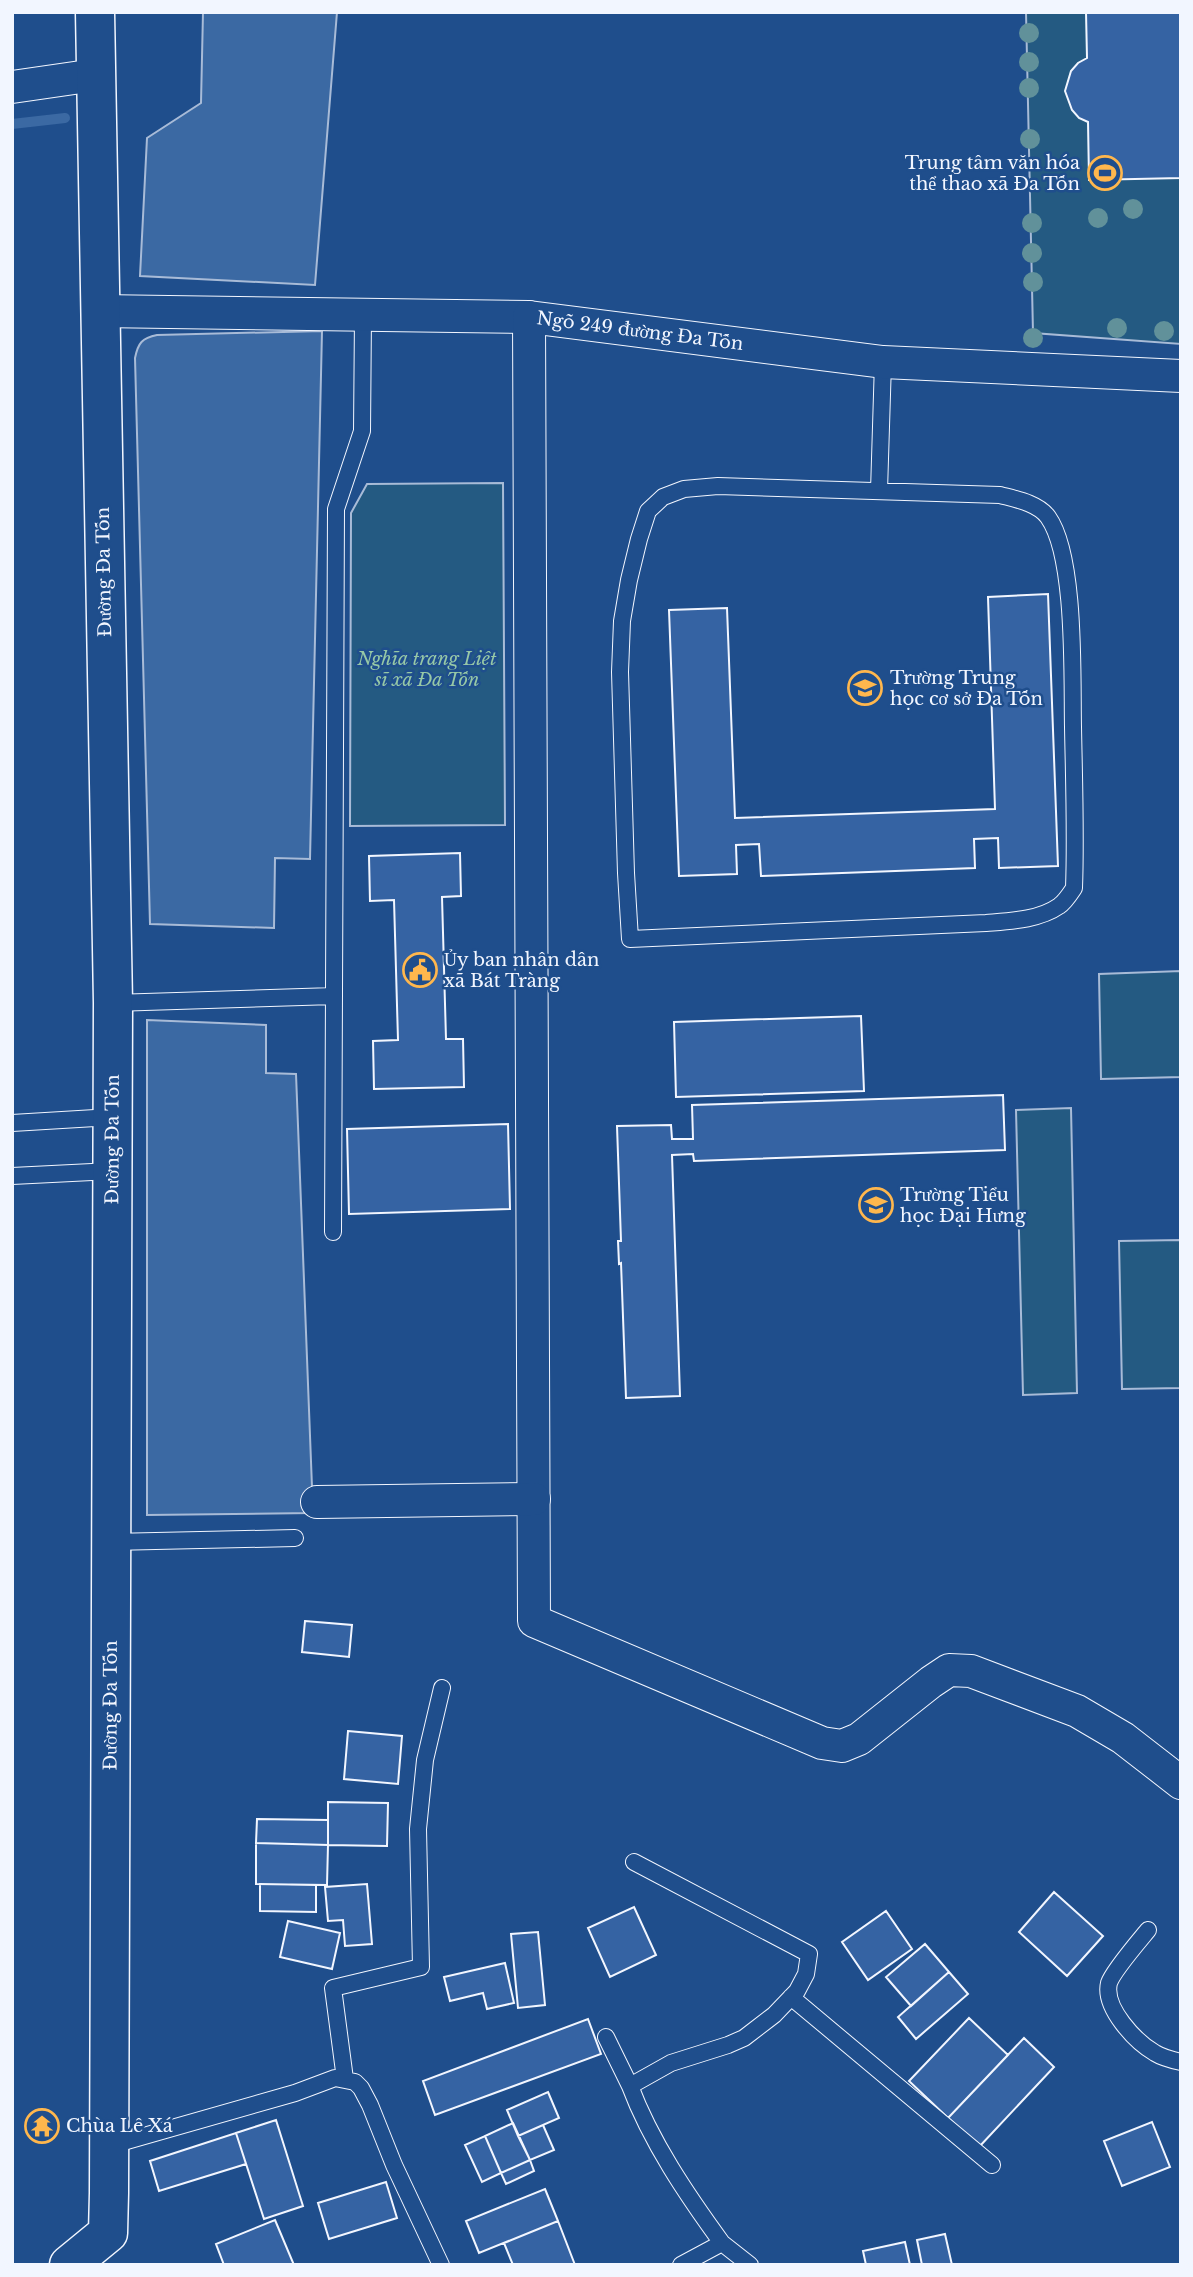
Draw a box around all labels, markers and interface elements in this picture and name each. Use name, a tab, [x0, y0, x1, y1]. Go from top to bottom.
place label: Trung tâm văn hóa thể thao xã Đa Tốn	[905, 152, 1080, 195]
sports icon: Trung tâm văn hóa thể thao xã Đa Tốn	[1086, 154, 1124, 192]
street label: Ngõ 249 đường Đa Tốn	[535, 307, 745, 355]
street label: Đường Đa Tốn	[92, 507, 116, 637]
park label: Nghĩa trang Liệt sĩ xã Đa Tốn	[356, 648, 497, 691]
place label: Trường Trung học cơ sở Đa Tốn	[890, 667, 1043, 710]
school or university icon: Trường Trung học cơ sở Đa Tốn	[846, 669, 884, 707]
place label: Ủy ban nhân dân xã Bát Tràng	[444, 949, 599, 992]
public building icon: Ủy ban nhân dân xã Bát Tràng	[401, 951, 439, 989]
street label: Đường Đa Tốn	[101, 1074, 124, 1205]
place label: Trường Tiểu học Đại Hưng	[900, 1184, 1026, 1227]
school or university icon: Trường Tiểu học Đại Hưng	[857, 1186, 895, 1224]
street label: Đường Đa Tốn	[99, 1640, 122, 1771]
temple icon: Chùa Lê Xá	[23, 2107, 61, 2145]
place label: Chùa Lê Xá	[66, 2115, 173, 2137]

